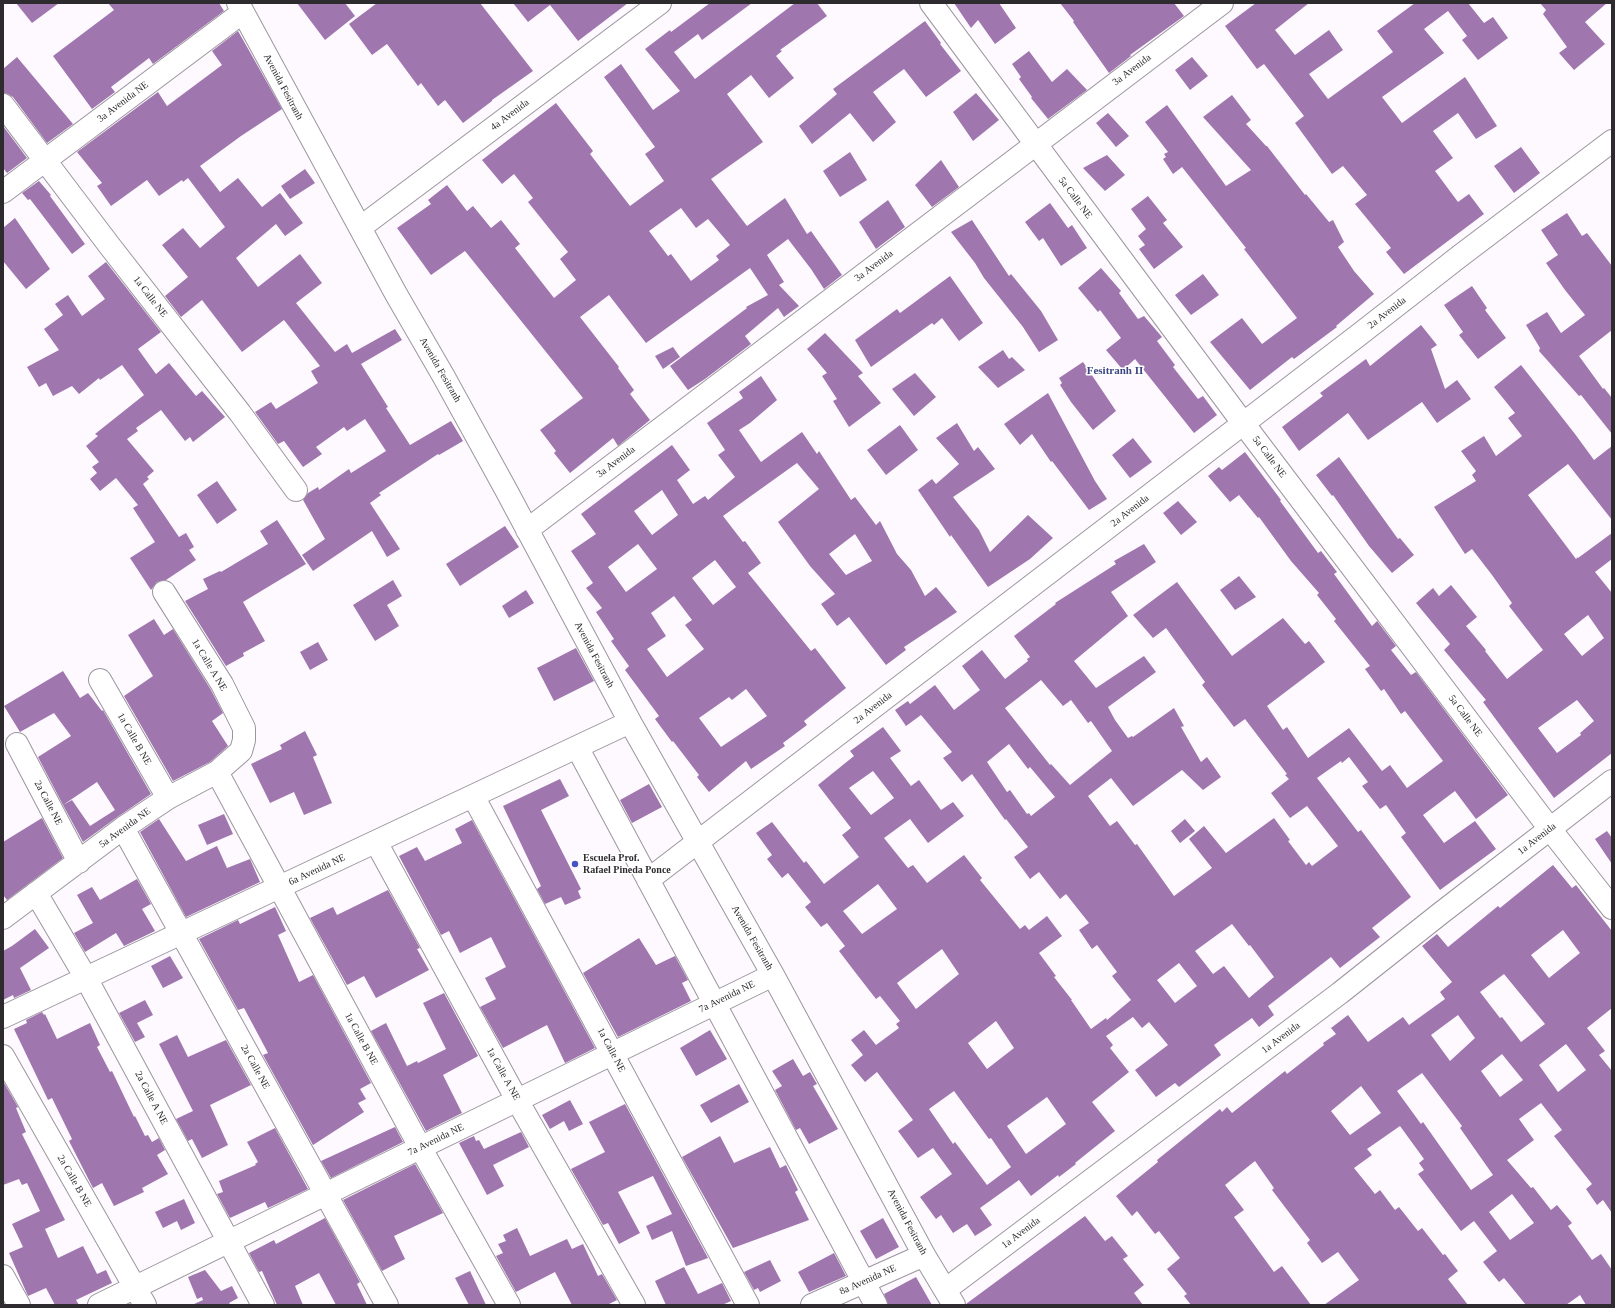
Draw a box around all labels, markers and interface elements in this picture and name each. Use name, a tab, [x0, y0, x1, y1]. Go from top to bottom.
street label: Avenida Fesitranh	[261, 52, 305, 122]
street label: 3a Avenida	[1110, 52, 1154, 88]
street label: 3a Avenida NE	[95, 79, 151, 125]
street label: 4a Avenida	[488, 97, 532, 133]
street label: 5a Calle NE	[1056, 175, 1094, 221]
street label: 3a Avenida	[852, 248, 896, 284]
street label: 1a Calle NE	[130, 274, 170, 320]
street label: 2a Avenida	[1366, 294, 1408, 332]
street label: Avenida Fesitranh	[417, 335, 463, 405]
district label: Fesitranh II	[1087, 364, 1143, 378]
street label: 5a Calle NE	[1250, 434, 1288, 480]
street label: 3a Avenida	[594, 444, 638, 480]
street label: 2a Avenida	[1109, 492, 1151, 530]
street label: Avenida Fesitranh	[572, 620, 616, 690]
street label: 1a Calle A NE	[189, 637, 229, 693]
street label: 2a Avenida	[852, 689, 894, 727]
street label: 5a Calle NE	[1446, 693, 1484, 739]
street label: 1a Calle B NE	[114, 711, 154, 767]
street label: 2a Calle NE	[31, 779, 65, 827]
street label: 5a Avenida NE	[97, 805, 153, 851]
street label: 1a Avenida	[1516, 820, 1558, 858]
street label: 6a Avenida NE	[287, 852, 347, 888]
place label: Escuela Prof. Rafael Pineda Ponce	[583, 852, 671, 876]
marker: Escuela Prof. Rafael Pineda Ponce	[570, 859, 580, 869]
street label: Avenida Fesitranh	[729, 903, 775, 973]
street label: 7a Avenida NE	[697, 978, 757, 1016]
street label: 1a Calle B NE	[342, 1011, 380, 1067]
street label: 1a Avenida	[1259, 1020, 1303, 1056]
street label: 1a Calle NE	[594, 1026, 628, 1074]
street label: 2a Calle NE	[238, 1043, 272, 1091]
street label: 1a Calle A NE	[484, 1045, 522, 1103]
street label: 2a Calle A NE	[132, 1069, 170, 1127]
street label: 7a Avenida NE	[406, 1121, 466, 1159]
street label: 2a Calle B NE	[54, 1153, 94, 1209]
street label: Avenida Fesitranh	[885, 1187, 929, 1257]
street label: 1a Avenida	[999, 1215, 1043, 1251]
street label: 8a Avenida NE	[838, 1262, 898, 1298]

